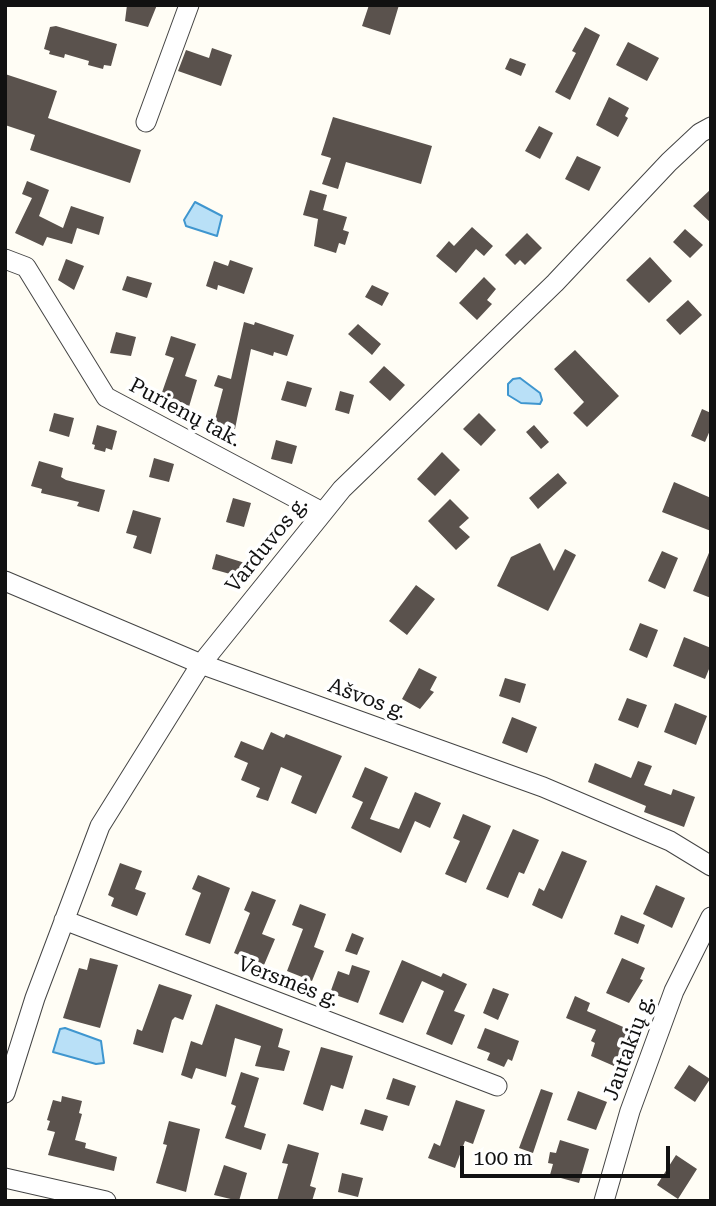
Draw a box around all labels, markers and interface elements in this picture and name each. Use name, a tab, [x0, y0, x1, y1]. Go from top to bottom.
street label: Purienų tak.	[125, 373, 245, 453]
street label: Varduvos g.	[221, 492, 313, 598]
street label: Ašvos g.	[325, 673, 409, 725]
street label: Versmės g.	[234, 951, 342, 1013]
street label: Jautakių g.	[598, 992, 660, 1104]
scale bar	[464, 1132, 674, 1176]
text: 100 m	[473, 1146, 533, 1170]

